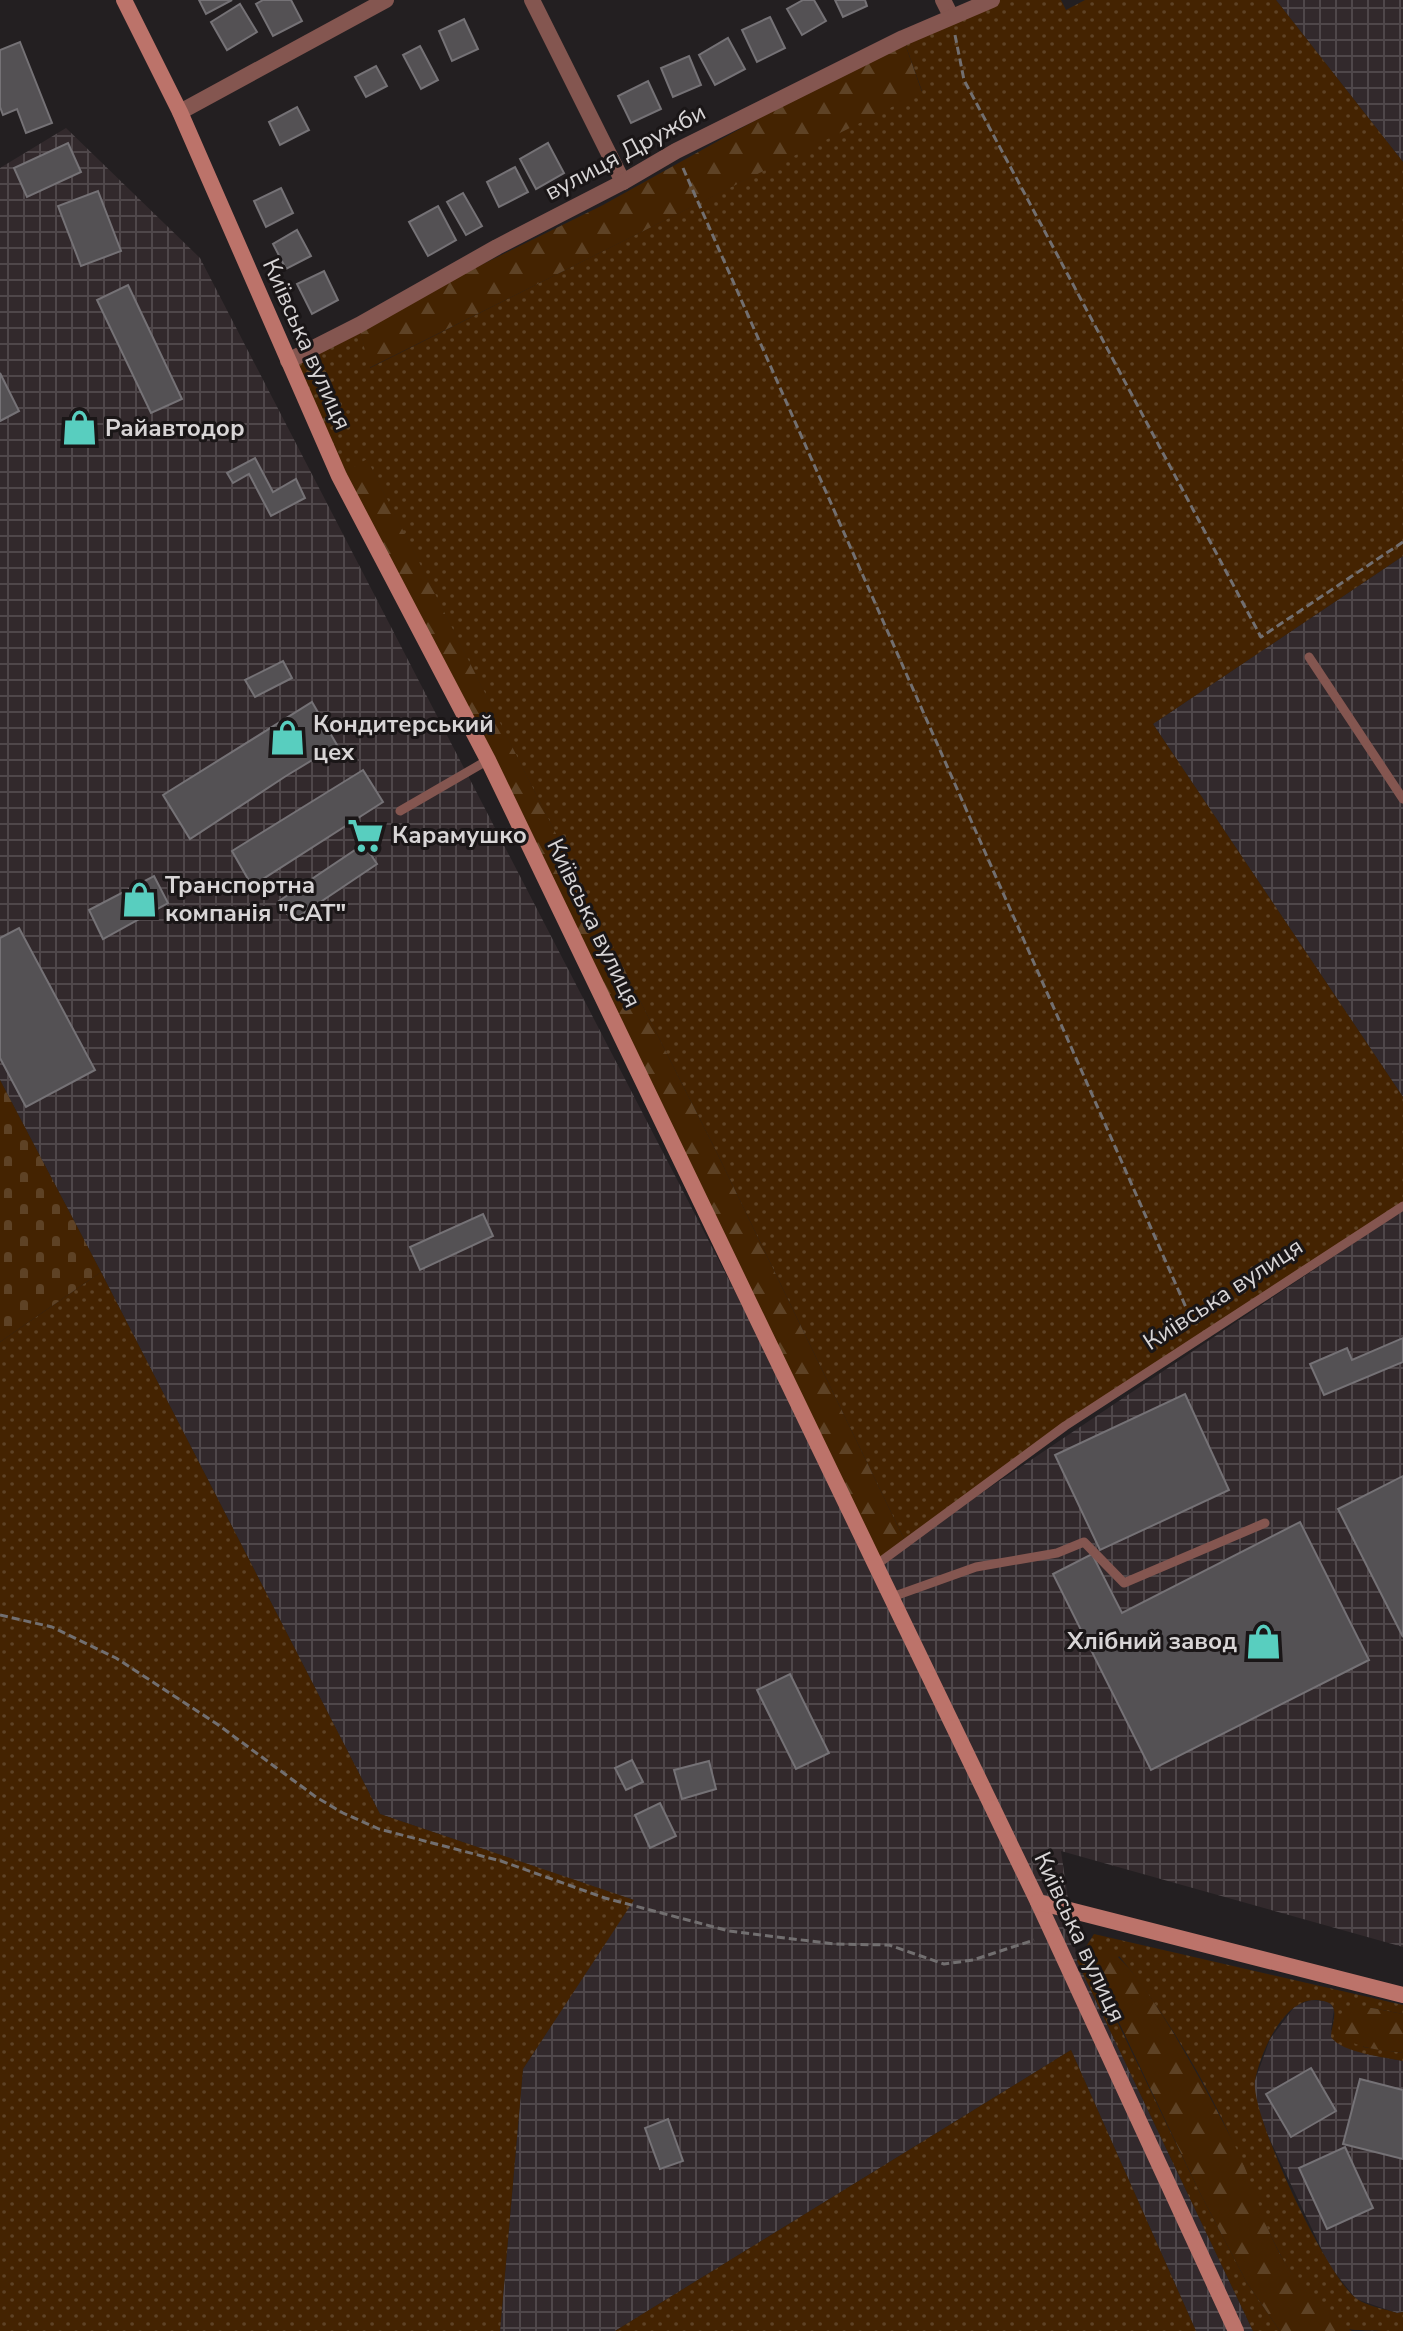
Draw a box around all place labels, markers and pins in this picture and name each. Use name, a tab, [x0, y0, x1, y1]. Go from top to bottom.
shop icon: Райавтодор	[60, 409, 98, 447]
place label: Райавтодор	[105, 412, 245, 444]
place label: Кондитерський цех	[313, 708, 494, 768]
shop icon: Кондитерський цех	[268, 719, 306, 757]
supermarket icon: Карамушко	[347, 816, 385, 854]
place label: Карамушко	[392, 819, 527, 851]
place label: Транспортна компанія "САТ"	[165, 869, 346, 929]
shop icon: Транспортна компанія "САТ"	[120, 880, 158, 918]
shop icon: Хлібний завод	[1244, 1622, 1282, 1660]
place label: Хлібний завод	[1066, 1625, 1237, 1657]

